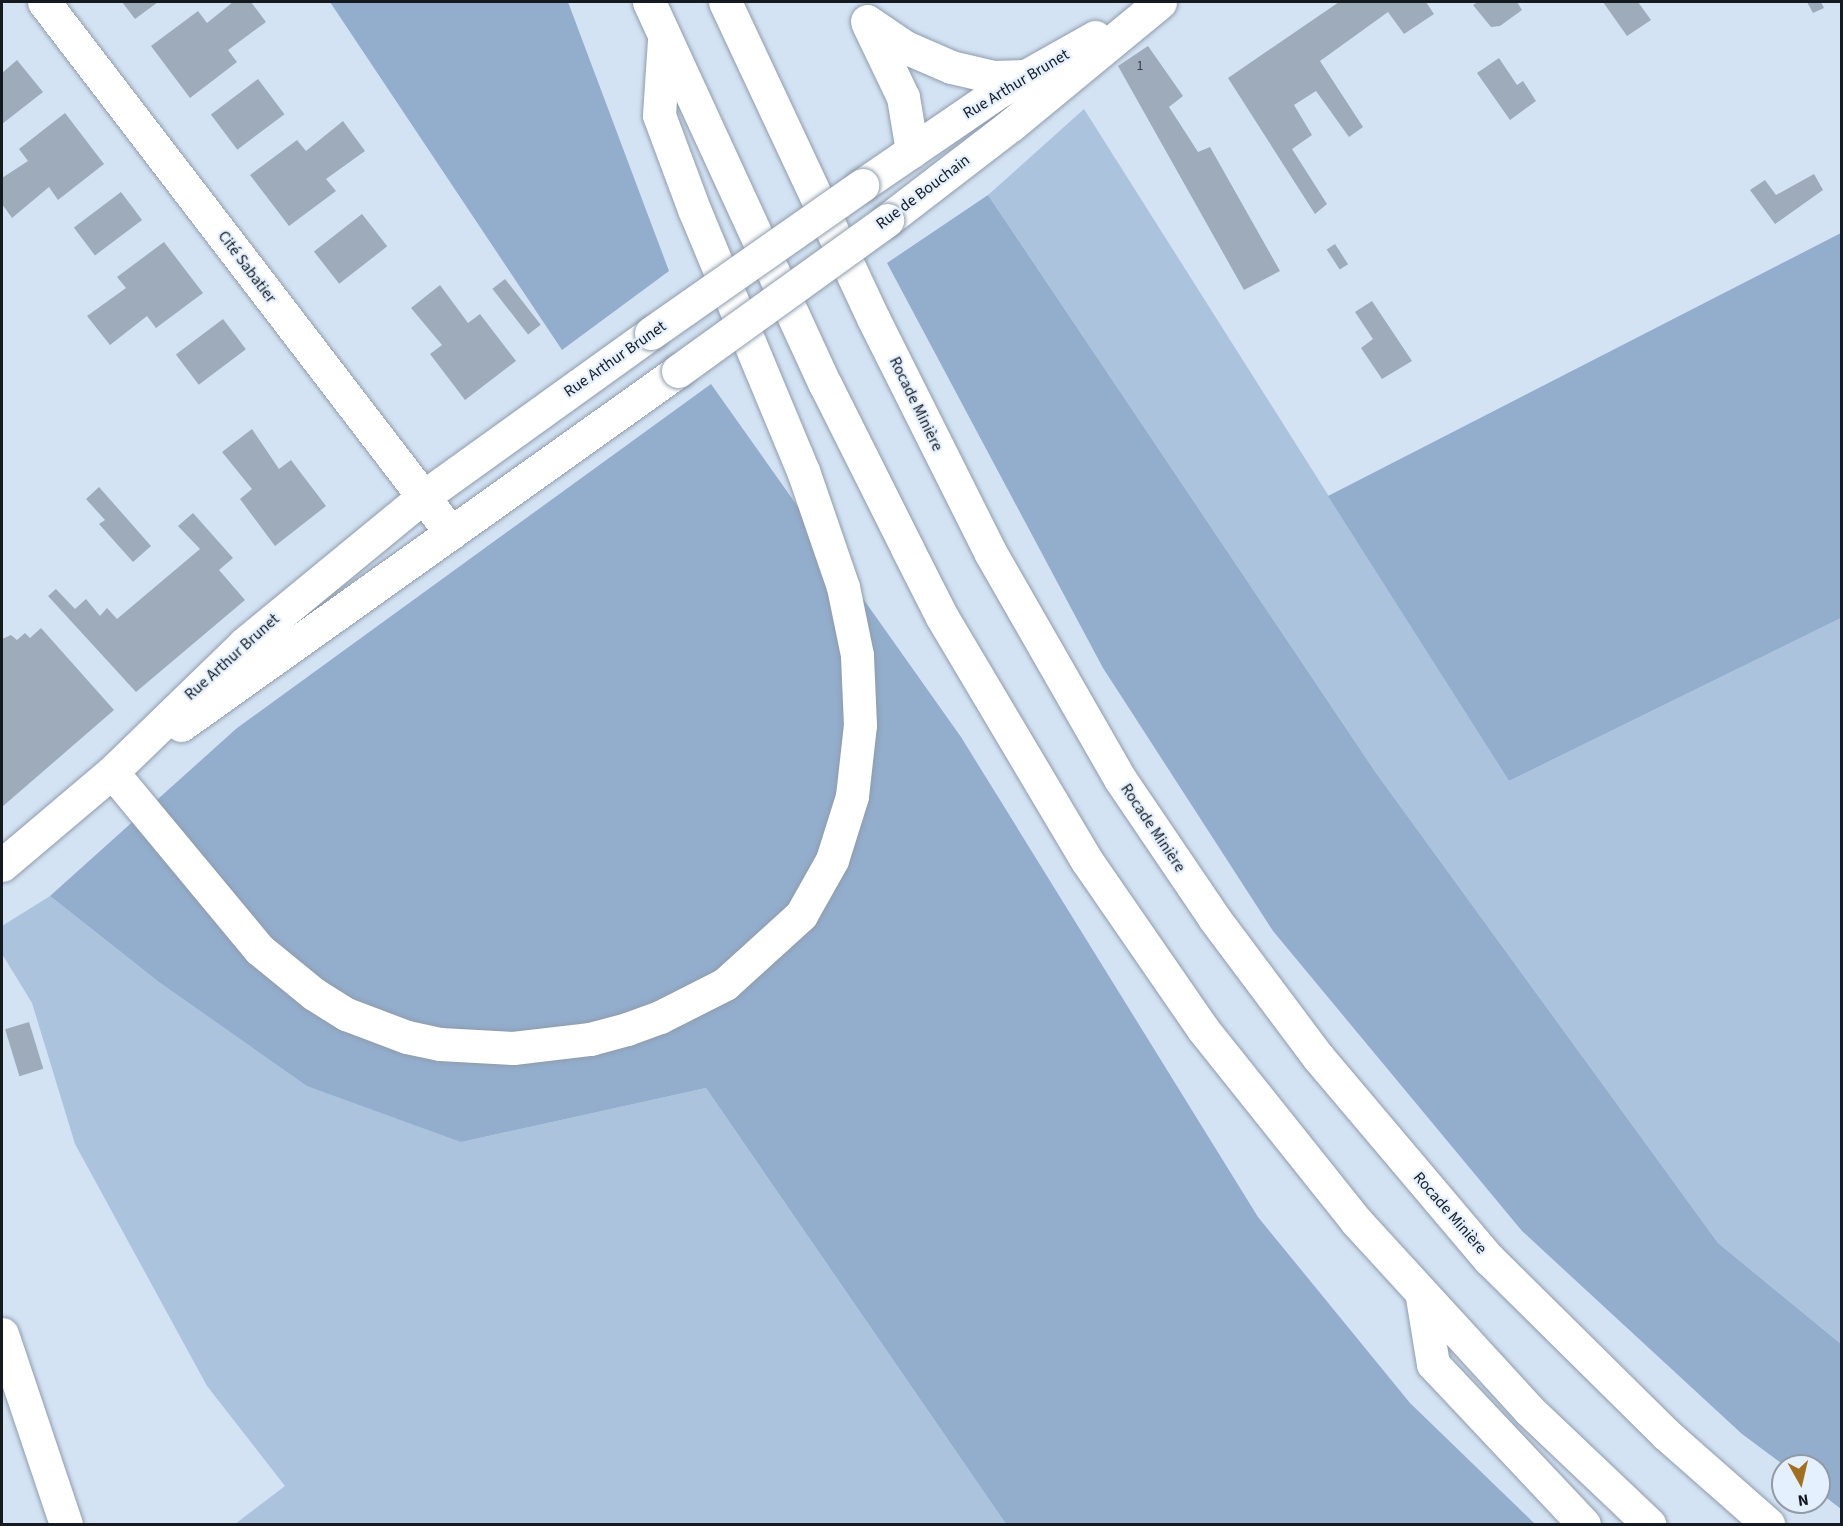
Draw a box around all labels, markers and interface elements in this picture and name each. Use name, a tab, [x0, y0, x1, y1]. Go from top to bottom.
street label: Rue Arthur Brunet	[959, 45, 1073, 123]
house number: 1	[1137, 58, 1143, 74]
street label: Rue de Bouchain	[872, 150, 974, 234]
street label: Cité Sabatier	[214, 227, 280, 307]
street label: Rue Arthur Brunet	[560, 317, 670, 401]
street label: Rocade Minière	[885, 354, 947, 454]
street label: Rue Arthur Brunet	[181, 610, 283, 704]
street label: Rocade Minière	[1116, 780, 1190, 876]
street label: Rocade Minière	[1409, 1168, 1491, 1258]
north arrow	[1771, 1454, 1831, 1514]
text: N	[1796, 1488, 1810, 1511]

